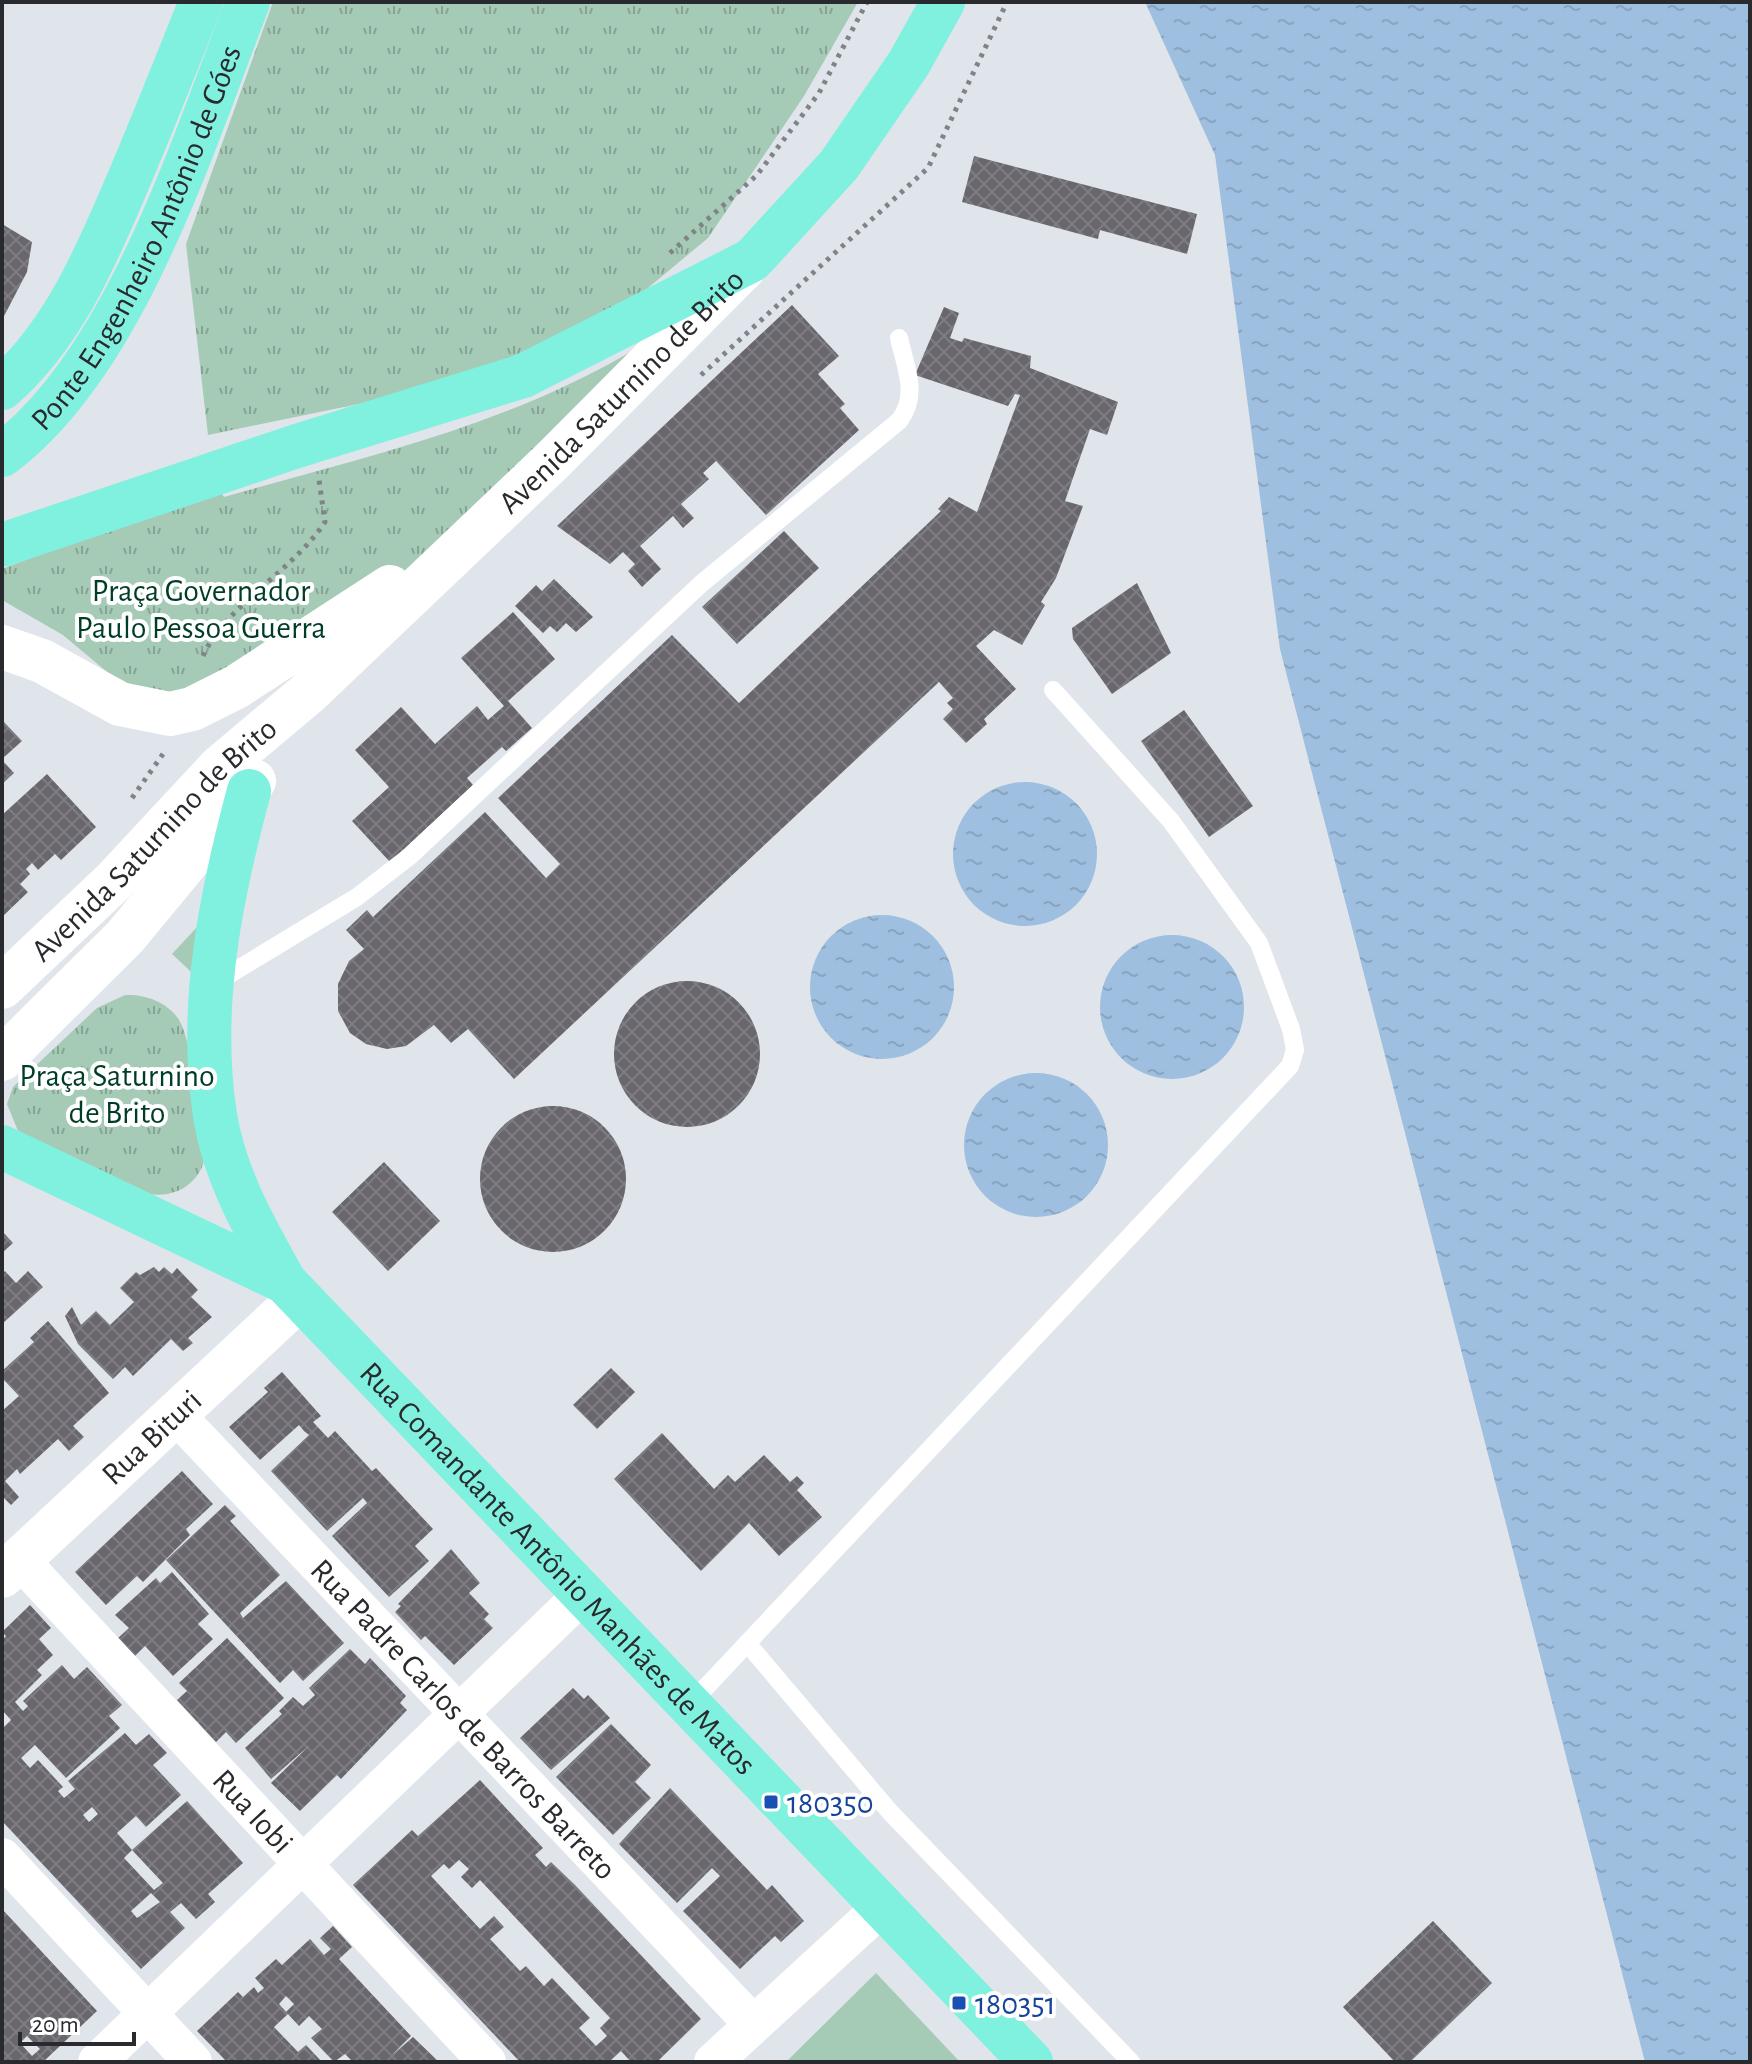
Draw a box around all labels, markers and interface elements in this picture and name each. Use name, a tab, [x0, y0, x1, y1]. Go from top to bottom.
street label: Ponte Engenheiro Antônio de Góes	[25, 41, 247, 437]
street label: Avenida Saturnino de Brito	[493, 263, 750, 520]
park label: Praça Governador Paulo Pessoa Guerra	[76, 575, 326, 644]
street label: Avenida Saturnino de Brito	[25, 712, 283, 968]
park label: Praça Saturnino de Brito	[19, 1060, 215, 1129]
street label: Rua Comandante Antônio Manhães de Matos	[354, 1356, 762, 1781]
street label: Rua Bituri	[96, 1384, 208, 1491]
street label: Rua Padre Carlos de Barros Barreto	[304, 1553, 622, 1886]
street label: Rua Iobi	[206, 1764, 299, 1860]
place label: 180350	[787, 1787, 874, 1819]
marker: 180350	[762, 1793, 780, 1811]
place label: 180351	[975, 1988, 1056, 2020]
marker: 180351	[950, 1994, 968, 2012]
scale bar	[20, 1996, 134, 2046]
text: 20 m	[32, 2013, 79, 2037]

